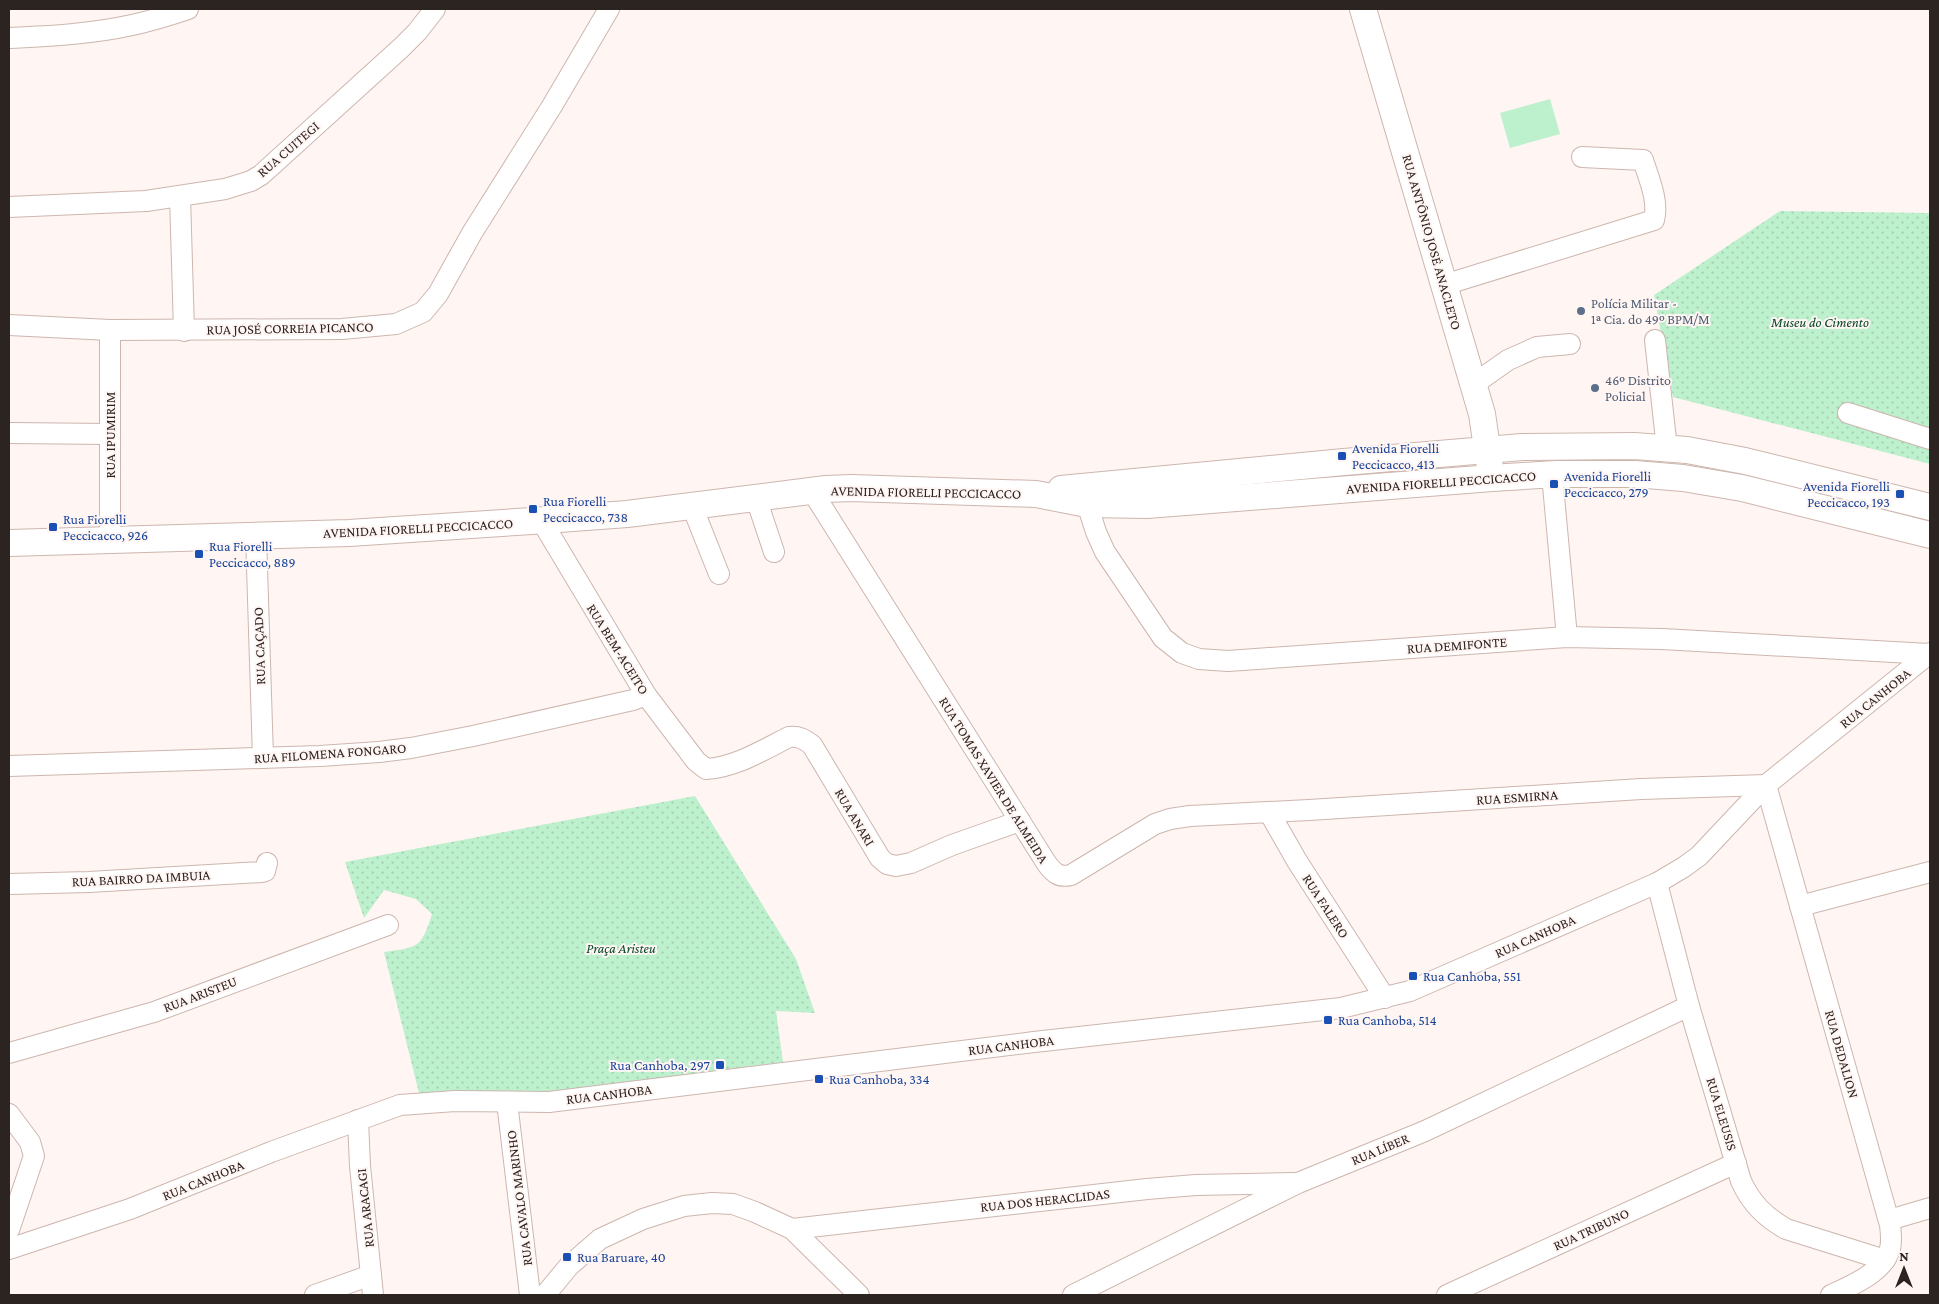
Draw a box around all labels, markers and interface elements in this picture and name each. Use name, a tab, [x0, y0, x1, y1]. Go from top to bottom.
street label: RUA CUITEGI	[254, 118, 322, 180]
street label: RUA ANTÔNIO JOSÉ ANACLETO	[1399, 153, 1465, 331]
place label: Polícia Militar - 1ª Cia. do 49º BPM/M	[1591, 295, 1710, 327]
marker: Polícia Militar - 1ª Cia. do 49º BPM/M	[1575, 305, 1587, 317]
park label: Museu do Cimento	[1770, 314, 1869, 330]
street label: RUA JOSÉ CORREIA PICANCO	[206, 319, 374, 337]
place label: 46º Distrito Policial	[1605, 372, 1671, 404]
marker: 46º Distrito Policial	[1589, 382, 1601, 394]
street label: RUA IPUMIRIM	[102, 392, 118, 478]
place label: Avenida Fiorelli Peccicacco, 413	[1352, 440, 1439, 472]
marker: Avenida Fiorelli Peccicacco, 413	[1336, 450, 1348, 462]
street label: AVENIDA FIORELLI PECCICACCO	[1346, 467, 1536, 497]
place label: Avenida Fiorelli Peccicacco, 279	[1564, 468, 1651, 500]
marker: Avenida Fiorelli Peccicacco, 279	[1548, 478, 1560, 490]
place label: Avenida Fiorelli Peccicacco, 193	[1803, 478, 1890, 510]
street label: AVENIDA FIORELLI PECCICACCO	[831, 482, 1021, 502]
marker: Avenida Fiorelli Peccicacco, 193	[1894, 488, 1906, 500]
place label: Rua Fiorelli Peccicacco, 738	[543, 493, 628, 525]
marker: Rua Fiorelli Peccicacco, 738	[527, 503, 539, 515]
place label: Rua Fiorelli Peccicacco, 926	[63, 511, 148, 543]
street label: AVENIDA FIORELLI PECCICACCO	[323, 515, 513, 541]
marker: Rua Fiorelli Peccicacco, 926	[47, 521, 59, 533]
place label: Rua Fiorelli Peccicacco, 889	[209, 538, 296, 570]
marker: Rua Fiorelli Peccicacco, 889	[193, 548, 205, 560]
street label: RUA BEM-ACEITO	[584, 601, 652, 697]
street label: RUA CAÇADO	[250, 607, 268, 685]
street label: RUA DEMIFONTE	[1406, 633, 1508, 656]
street label: RUA CANHOBA	[1836, 665, 1914, 731]
street label: RUA TOMAS XAVIER DE ALMEIDA	[936, 694, 1052, 866]
street label: RUA FILOMENA FONGARO	[253, 740, 407, 766]
street label: RUA ANARI	[832, 785, 878, 849]
street label: RUA ESMIRNA	[1476, 786, 1558, 808]
street label: RUA BAIRRO DA IMBUIA	[71, 866, 211, 890]
street label: RUA FALERO	[1299, 871, 1353, 941]
street label: RUA CANHOBA	[1492, 911, 1578, 961]
park label: Praça Aristeu	[586, 940, 656, 956]
place label: Rua Canhoba, 551	[1423, 968, 1521, 984]
marker: Rua Canhoba, 551	[1407, 970, 1419, 982]
street label: RUA ARISTEU	[161, 973, 239, 1015]
street label: RUA DEDALION	[1822, 1008, 1862, 1100]
place label: Rua Canhoba, 514	[1338, 1012, 1437, 1028]
marker: Rua Canhoba, 514	[1322, 1014, 1334, 1026]
street label: RUA CANHOBA	[967, 1032, 1055, 1058]
place label: Rua Canhoba, 297	[610, 1057, 711, 1073]
marker: Rua Canhoba, 297	[714, 1059, 726, 1071]
place label: Rua Canhoba, 334	[829, 1071, 930, 1087]
marker: Rua Canhoba, 334	[813, 1073, 825, 1085]
street label: RUA ELEUSIS	[1703, 1076, 1741, 1153]
street label: RUA CANHOBA	[565, 1081, 653, 1107]
street label: RUA CAVALO MARINHO	[503, 1129, 535, 1267]
street label: RUA LÍBER	[1349, 1130, 1412, 1168]
street label: RUA CANHOBA	[160, 1156, 246, 1204]
street label: RUA ARACAGI	[353, 1168, 377, 1248]
street label: RUA DOS HERACLIDAS	[979, 1185, 1111, 1215]
street label: RUA TRIBUNO	[1550, 1204, 1632, 1254]
north arrow	[1879, 1244, 1929, 1294]
text: N	[1899, 1248, 1909, 1264]
place label: Rua Baruare, 40	[577, 1249, 666, 1265]
marker: Rua Baruare, 40	[561, 1251, 573, 1263]

